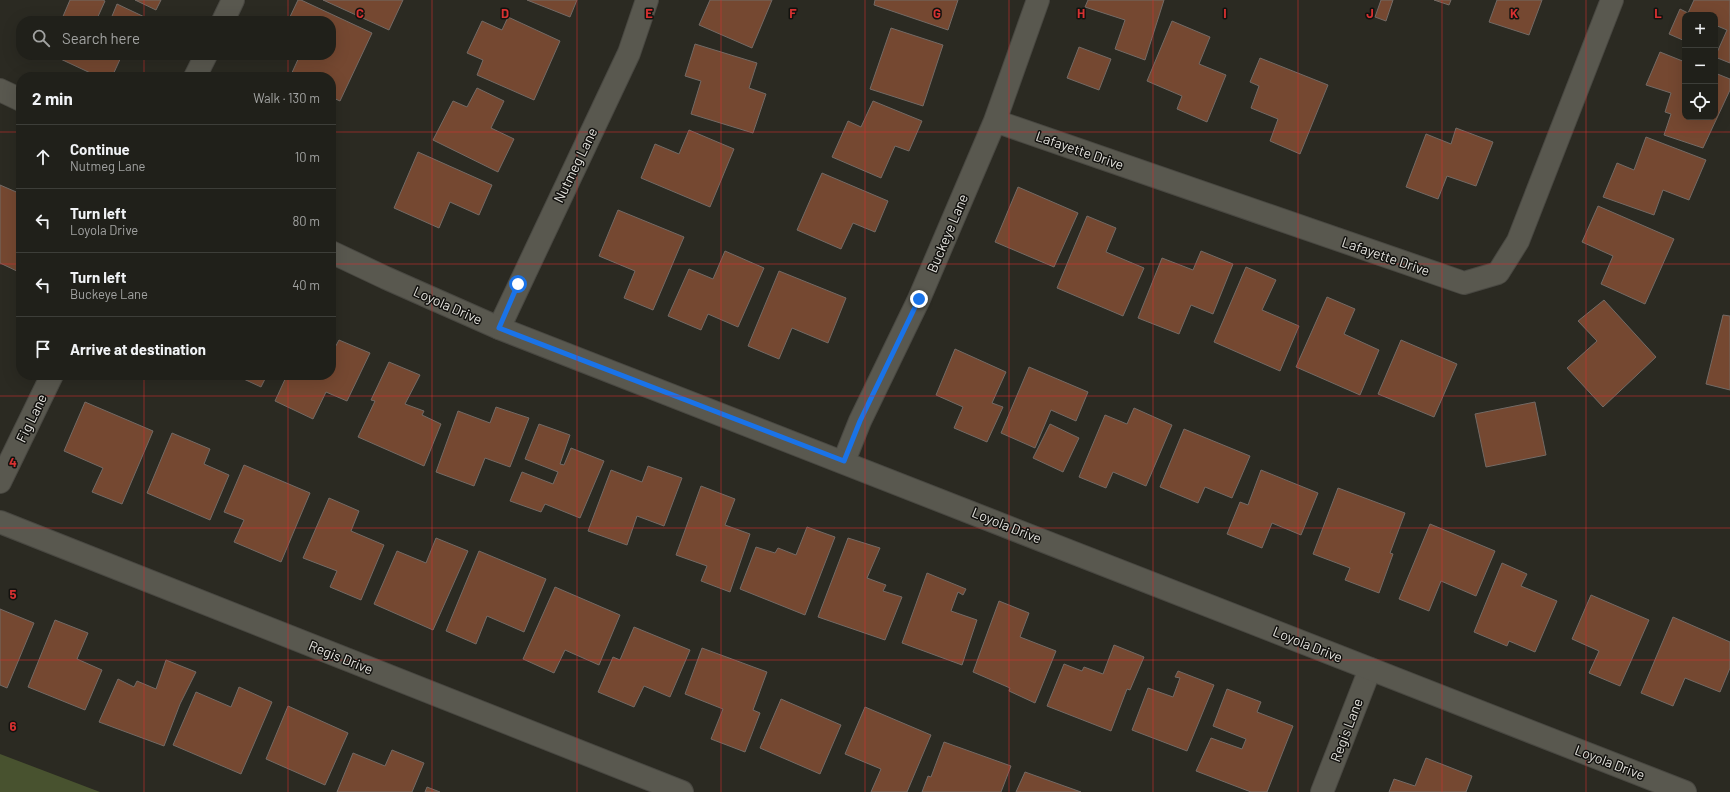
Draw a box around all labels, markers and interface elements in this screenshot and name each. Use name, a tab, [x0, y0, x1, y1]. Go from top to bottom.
text: C	[356, 5, 364, 21]
text: D	[501, 5, 509, 21]
text: E	[645, 5, 653, 21]
text: F	[789, 5, 797, 21]
text: G	[933, 5, 941, 21]
text: H	[1077, 5, 1085, 21]
text: I	[1223, 5, 1227, 21]
text: J	[1366, 5, 1374, 21]
text: K	[1510, 5, 1518, 21]
text: L	[1654, 5, 1662, 21]
map controls	[1682, 12, 1718, 120]
button: +	[1682, 12, 1718, 48]
search box	[16, 16, 336, 60]
icon: search	[30, 27, 52, 49]
text: Search here	[62, 29, 140, 47]
button: −	[1682, 48, 1718, 84]
button: locate	[1682, 84, 1718, 120]
text: 2 min	[32, 88, 73, 108]
text: Walk · 130 m	[253, 90, 320, 106]
street label: Nutmeg Lane	[550, 125, 600, 205]
street label: Lafayette Drive	[1034, 127, 1126, 173]
text: Continue	[70, 140, 130, 158]
icon: ahead	[32, 146, 54, 168]
text: 10 m	[295, 149, 320, 165]
text: Nutmeg Lane	[70, 158, 146, 174]
street label: Buckeye Lane	[923, 191, 971, 275]
text: Turn left	[70, 204, 126, 222]
icon: left	[32, 210, 54, 232]
text: 80 m	[293, 213, 320, 229]
text: Loyola Drive	[70, 222, 138, 238]
street label: Lafayette Drive	[1340, 233, 1432, 279]
text: Turn left	[70, 268, 126, 286]
icon: left	[32, 274, 54, 296]
route start	[509, 275, 527, 293]
text: 40 m	[292, 277, 320, 293]
street label: Loyola Drive	[411, 282, 485, 328]
text: Buckeye Lane	[70, 286, 148, 302]
route end	[910, 290, 928, 308]
icon: arrive	[32, 338, 54, 360]
text: Arrive at destination	[70, 340, 206, 358]
street label: Fig Lane	[12, 391, 50, 445]
text: 4	[9, 454, 17, 470]
street label: Loyola Drive	[970, 503, 1044, 547]
text: 5	[9, 586, 17, 602]
street label: Loyola Drive	[1271, 622, 1345, 666]
street label: Regis Drive	[306, 636, 376, 678]
street label: Regis Lane	[1326, 696, 1366, 764]
text: 6	[10, 718, 17, 734]
street label: Loyola Drive	[1573, 741, 1647, 783]

